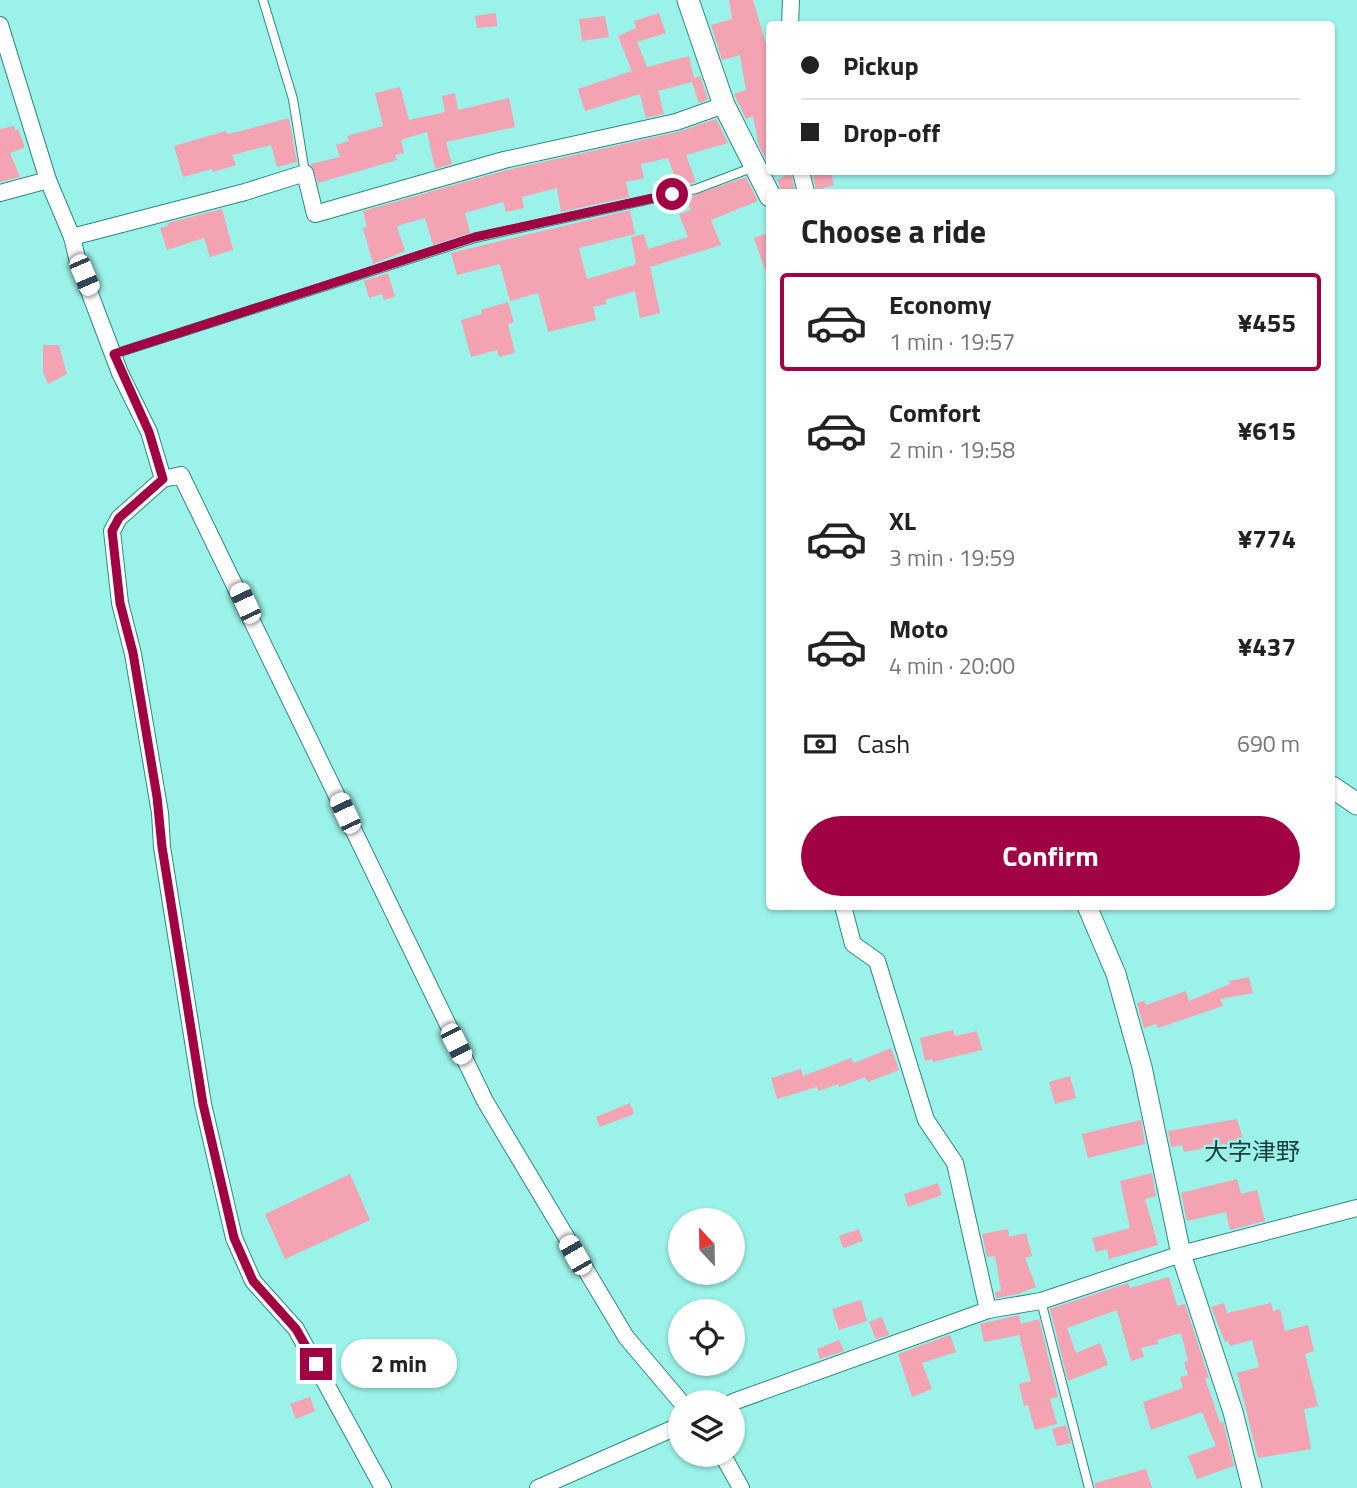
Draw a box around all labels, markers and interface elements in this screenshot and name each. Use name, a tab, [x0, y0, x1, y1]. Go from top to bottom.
text: Pickup	[843, 46, 919, 85]
text: Drop-off	[843, 113, 940, 152]
route start	[656, 178, 688, 210]
text: Choose a ride	[801, 207, 986, 255]
car	[67, 252, 102, 298]
text: Economy	[889, 285, 991, 324]
icon: car	[805, 291, 868, 354]
text: ¥455	[1238, 303, 1296, 342]
text: 1 min · 19:57	[889, 324, 1015, 359]
text: Comfort	[889, 393, 981, 432]
icon: car	[805, 399, 868, 462]
text: ¥615	[1238, 411, 1296, 450]
text: 2 min · 19:58	[889, 432, 1015, 467]
text: XL	[889, 501, 916, 540]
icon: car	[805, 507, 868, 570]
text: ¥774	[1238, 519, 1296, 558]
text: 3 min · 19:59	[889, 540, 1015, 575]
car	[227, 580, 264, 626]
text: Moto	[889, 609, 948, 648]
icon: car	[805, 615, 868, 678]
text: ¥437	[1238, 627, 1296, 666]
text: 4 min · 20:00	[889, 648, 1015, 683]
text: Cash	[857, 724, 910, 763]
icon: cash	[801, 725, 839, 763]
text: 690 m	[1237, 726, 1300, 761]
car	[327, 790, 364, 836]
button: Confirm	[801, 816, 1300, 896]
car	[438, 1021, 475, 1067]
district label: 大字津野	[1204, 1133, 1300, 1169]
north arrow	[668, 1208, 746, 1284]
map controls	[668, 1208, 745, 1467]
car	[556, 1232, 595, 1278]
button: locate	[668, 1299, 745, 1376]
callout: 2 min	[340, 1340, 456, 1388]
text: 2 min	[371, 1346, 427, 1381]
route end	[300, 1348, 332, 1380]
button: layers	[668, 1390, 745, 1467]

